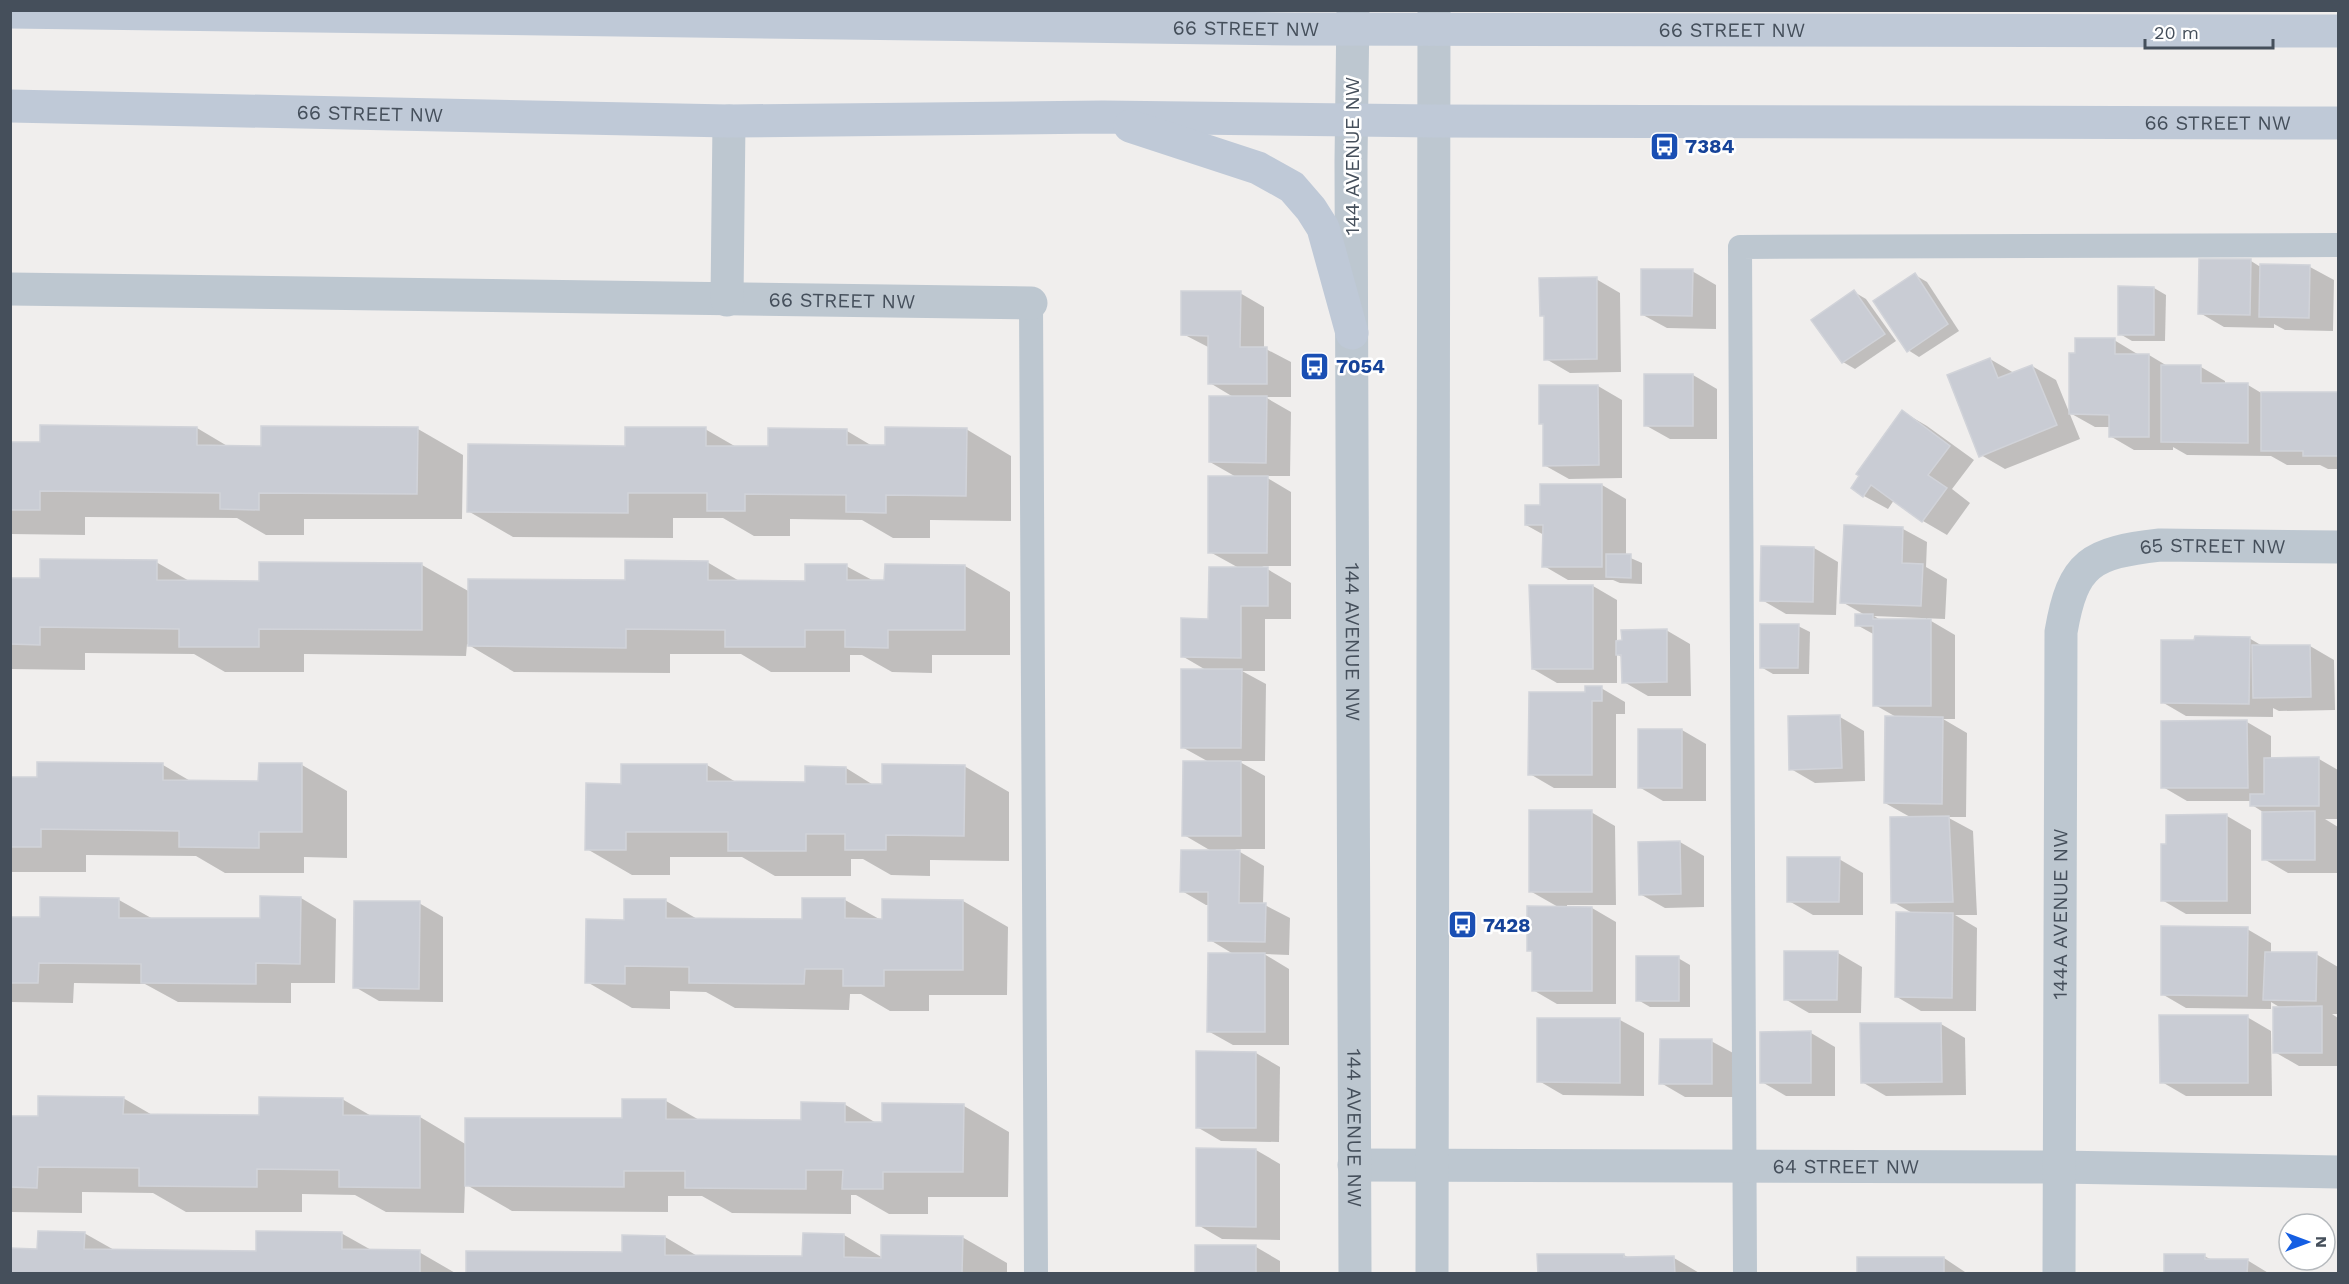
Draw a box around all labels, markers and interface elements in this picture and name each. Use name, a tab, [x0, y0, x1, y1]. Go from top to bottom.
scale bar	[2145, 12, 2272, 50]
street label: 66 STREET NW	[1172, 15, 1319, 41]
street label: 66 STREET NW	[1659, 18, 1805, 42]
text: 20 m	[2154, 22, 2199, 43]
street label: 144 AVENUE NW	[1340, 77, 1364, 235]
street label: 66 STREET NW	[296, 100, 443, 127]
street label: 66 STREET NW	[2144, 111, 2291, 135]
bus stop icon: 7384	[1648, 130, 1680, 162]
place label: 7384	[1685, 134, 1735, 158]
street label: 66 STREET NW	[768, 287, 915, 313]
bus stop icon: 7054	[1299, 350, 1331, 382]
place label: 7054	[1336, 354, 1385, 378]
street label: 65 STREET NW	[2138, 533, 2286, 560]
street label: 144 AVENUE NW	[1340, 563, 1365, 721]
street label: 144A AVENUE NW	[2048, 829, 2072, 999]
bus stop icon: 7428	[1446, 909, 1478, 941]
place label: 7428	[1483, 913, 1531, 937]
street label: 144 AVENUE NW	[1342, 1049, 1367, 1207]
street label: 64 STREET NW	[1773, 1154, 1919, 1179]
north arrow	[2277, 1212, 2337, 1272]
text: N	[2312, 1236, 2331, 1248]

